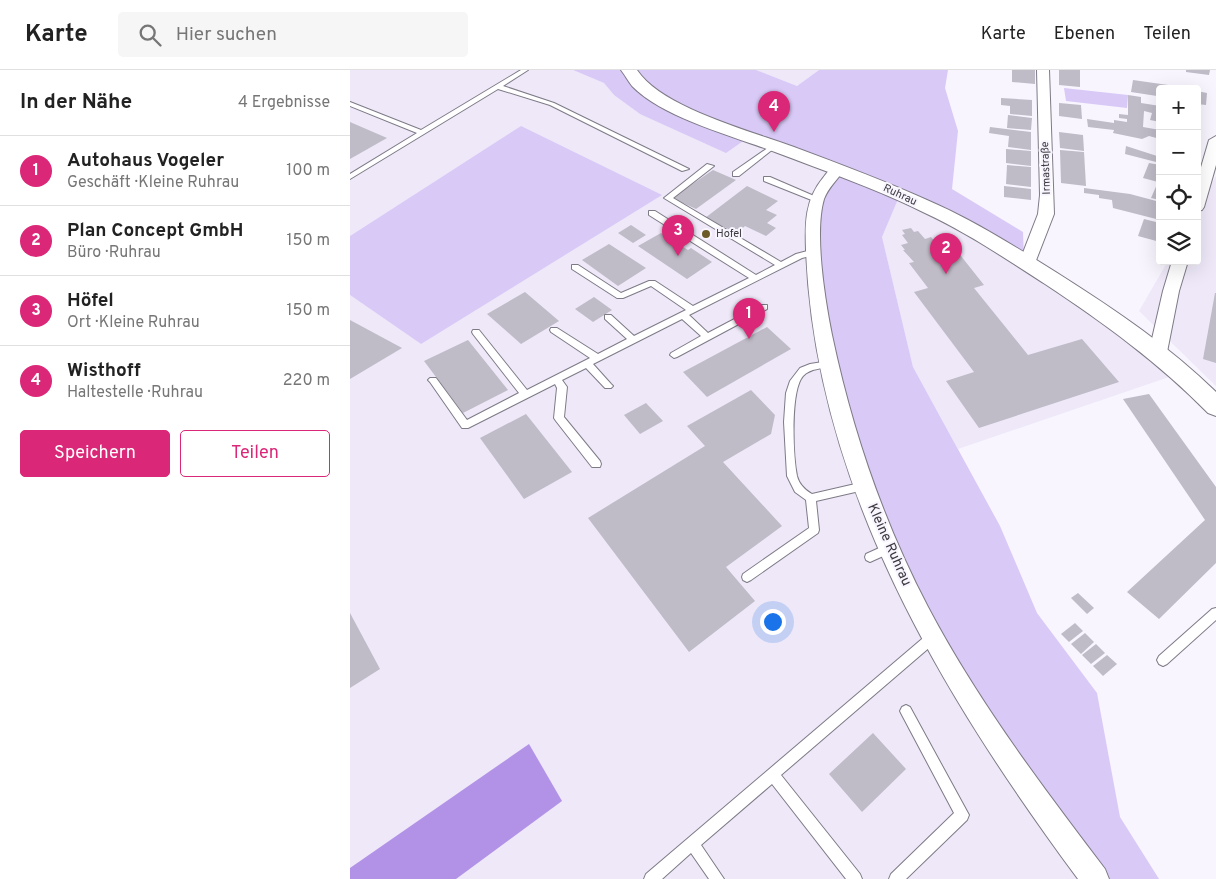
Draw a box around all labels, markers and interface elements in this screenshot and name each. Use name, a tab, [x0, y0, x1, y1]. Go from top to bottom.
search box	[118, 12, 468, 57]
text: Karte	[25, 20, 88, 50]
icon: search	[136, 21, 164, 49]
text: Hier suchen	[176, 23, 277, 47]
text: Karte	[981, 23, 1026, 46]
text: Ebenen	[1054, 23, 1115, 46]
text: Teilen	[1143, 23, 1191, 46]
map controls	[1156, 85, 1201, 265]
button: +	[1156, 85, 1201, 130]
text: In der Nähe	[20, 89, 132, 116]
pin: 4	[758, 91, 790, 132]
text: 4 Ergebnisse	[238, 93, 330, 113]
button: −	[1156, 130, 1201, 175]
street label: Irmastraße	[1038, 141, 1054, 195]
text: Autohaus Vogeler	[67, 149, 224, 173]
text: 1	[33, 161, 39, 181]
text: 100 m	[286, 161, 330, 181]
text: Geschäft · Kleine Ruhrau	[67, 173, 239, 193]
button: locate	[1156, 175, 1201, 220]
street label: Ruhrau	[881, 181, 919, 209]
pin: 3	[662, 215, 694, 256]
text: Plan Concept GmbH	[67, 219, 244, 243]
button: layers	[1156, 220, 1201, 265]
place label: Hofel	[716, 227, 742, 241]
marker: Hofel	[700, 228, 712, 240]
text: 2	[31, 231, 41, 251]
text: 150 m	[287, 231, 330, 251]
pin: 2	[930, 233, 962, 274]
text: Büro · Ruhrau	[67, 243, 161, 263]
text: Höfel	[67, 289, 114, 313]
pin: 1	[733, 298, 765, 339]
text: 3	[31, 301, 41, 321]
text: 150 m	[287, 301, 330, 321]
text: Ort · Kleine Ruhrau	[67, 313, 200, 333]
text: Wisthoff	[67, 359, 141, 383]
text: 4	[31, 371, 41, 391]
text: 220 m	[283, 371, 330, 391]
text: Haltestelle · Ruhrau	[67, 383, 203, 403]
button: Speichern	[20, 430, 170, 477]
button: Teilen	[180, 430, 330, 477]
street label: Kleine Ruhrau	[863, 501, 915, 589]
your location	[760, 609, 786, 635]

